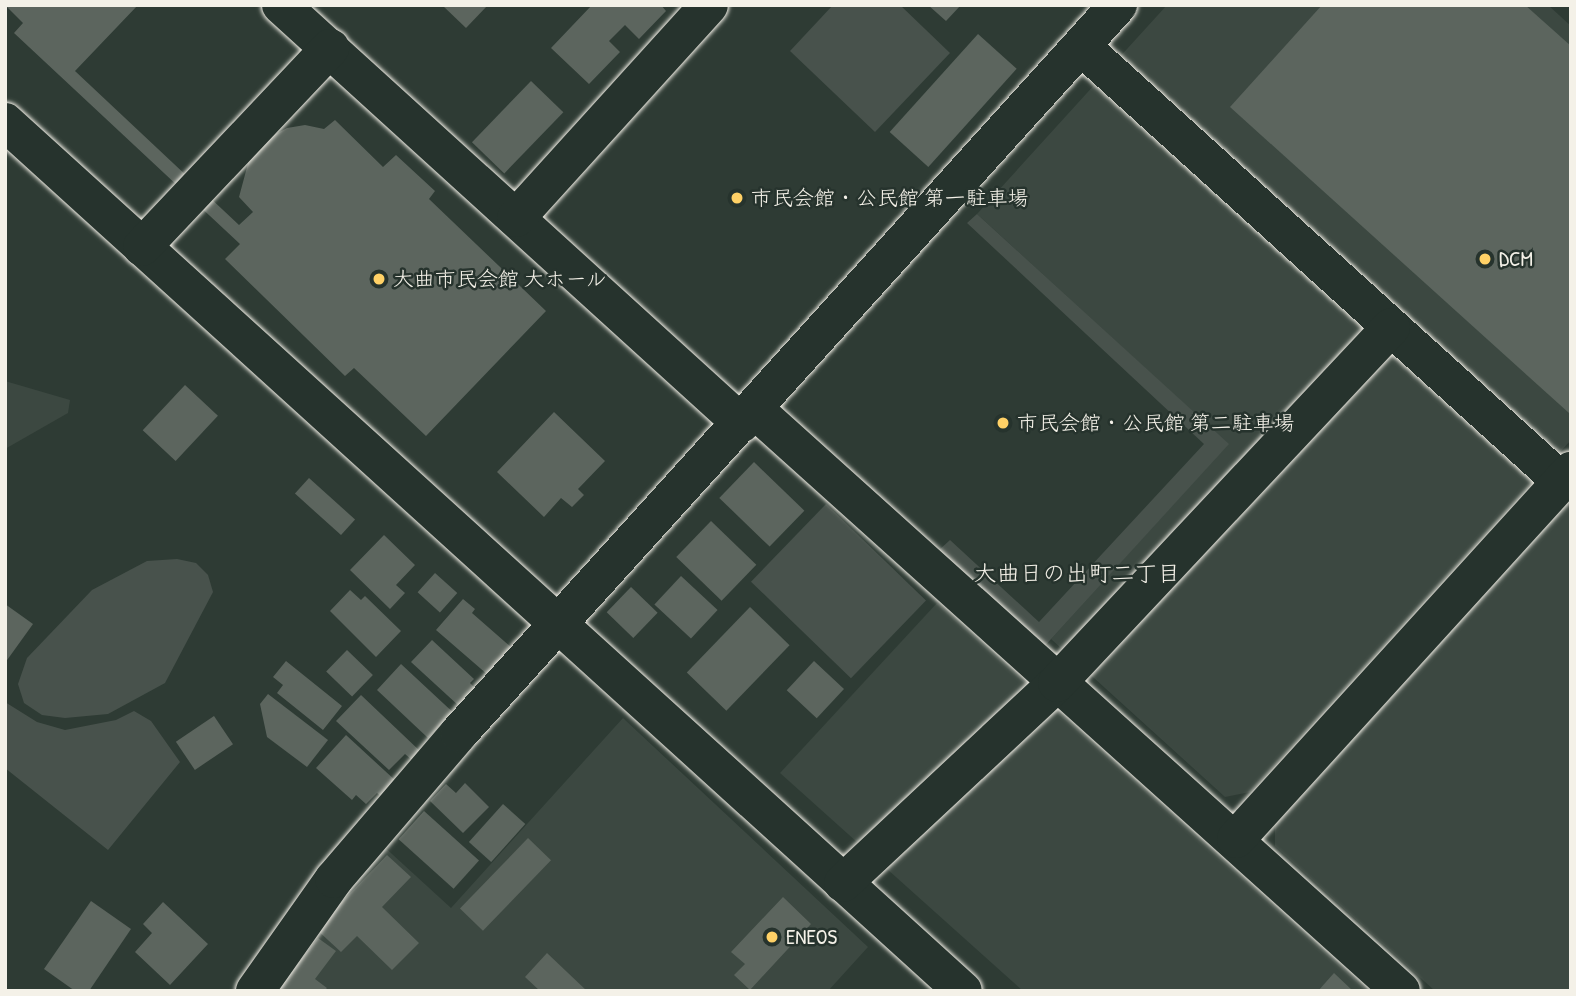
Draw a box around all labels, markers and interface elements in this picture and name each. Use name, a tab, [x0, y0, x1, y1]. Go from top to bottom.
place label: 市民会館・公民館 第一駐車場	[751, 185, 1029, 211]
marker: 市民会館・公民館 第一駐車場	[729, 190, 745, 206]
place label: DCM	[1499, 246, 1533, 272]
marker: DCM	[1477, 251, 1493, 267]
place label: 大曲市民会館 大ホール	[393, 266, 608, 292]
marker: 大曲市民会館 大ホール	[371, 271, 387, 287]
place label: 市民会館・公民館 第二駐車場	[1017, 410, 1295, 436]
marker: 市民会館・公民館 第二駐車場	[995, 415, 1011, 431]
district label: 大曲日の出町二丁目	[974, 559, 1180, 587]
place label: ENEOS	[786, 924, 837, 950]
marker: ENEOS	[764, 929, 780, 945]

